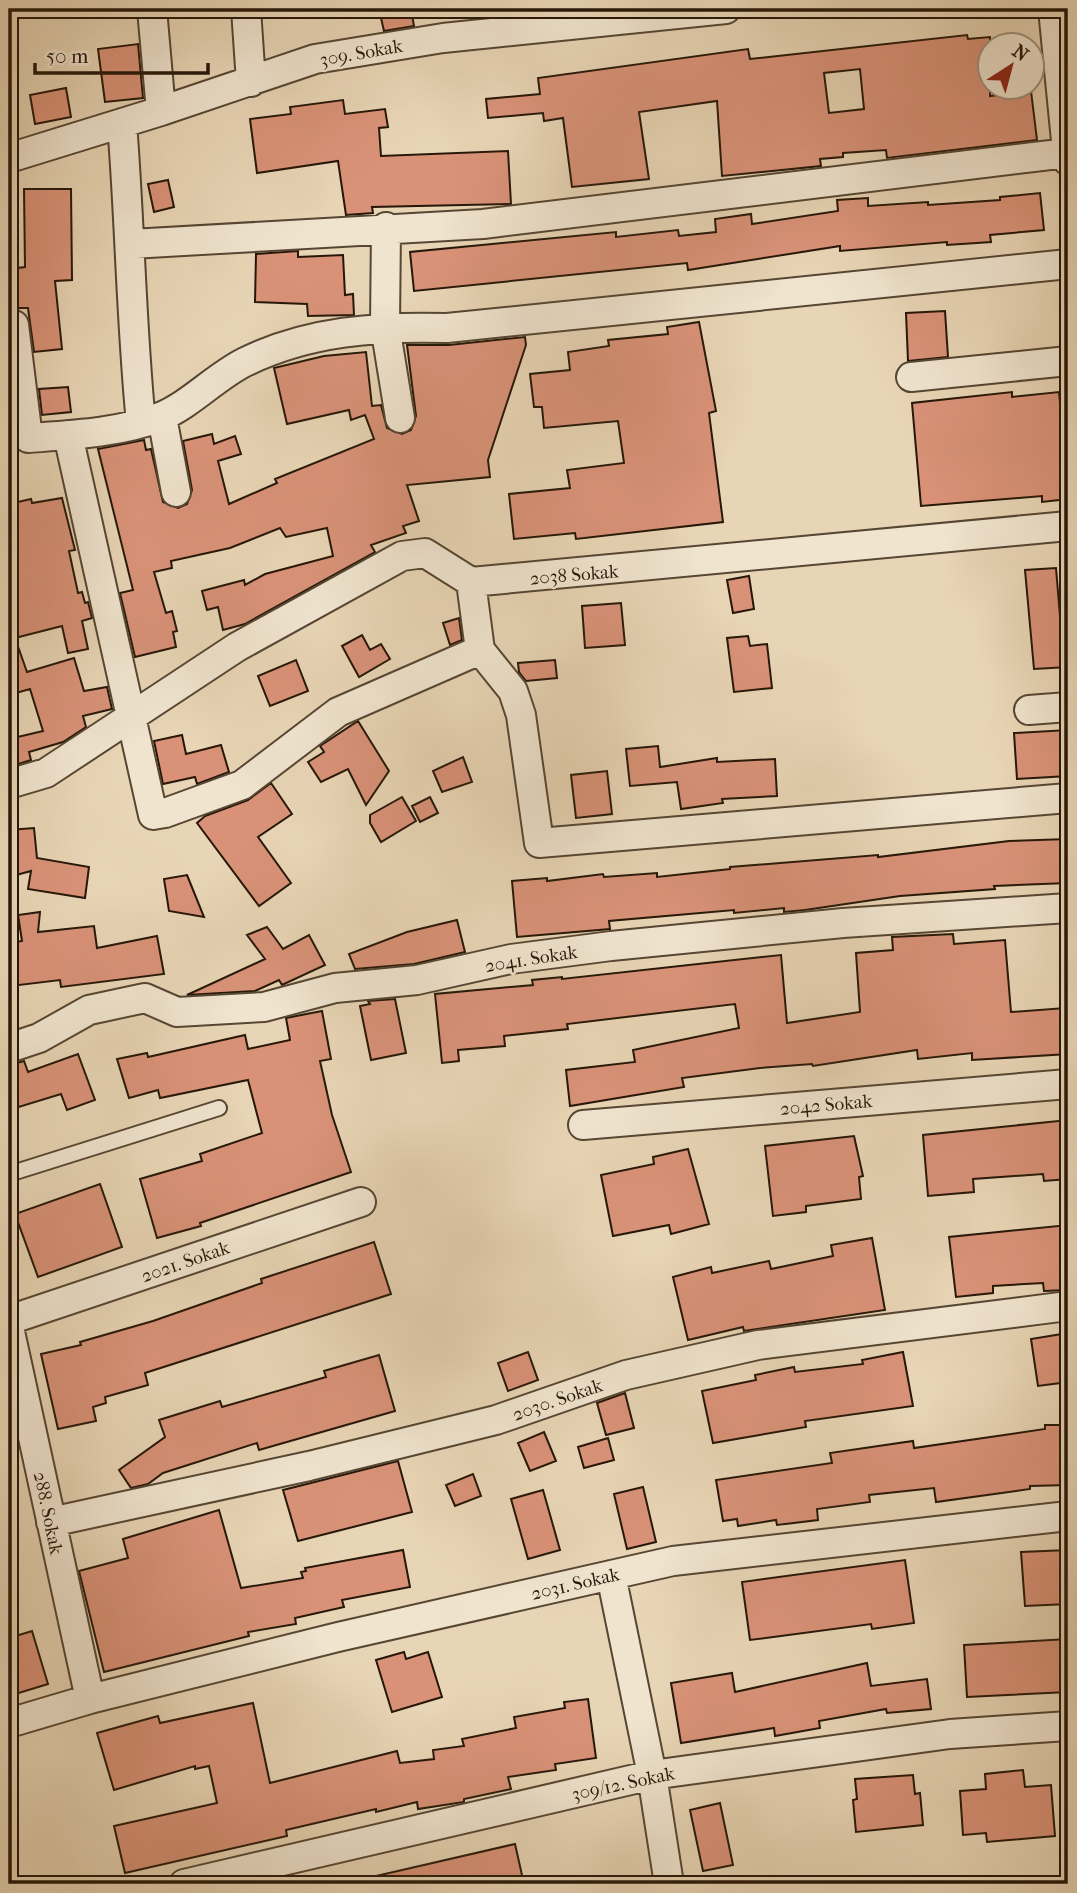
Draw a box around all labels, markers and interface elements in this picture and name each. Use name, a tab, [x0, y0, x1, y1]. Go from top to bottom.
scale bar	[35, 32, 208, 76]
north arrow	[976, 32, 1046, 102]
street label: 309. Sokak	[318, 35, 404, 71]
text: N	[1008, 40, 1033, 67]
text: 50 m	[46, 44, 89, 68]
street label: 2038 Sokak	[529, 560, 620, 590]
street label: 2041. Sokak	[483, 941, 579, 977]
street label: 2042 Sokak	[779, 1090, 873, 1120]
street label: 2021. Sokak	[138, 1236, 233, 1287]
street label: 2030. Sokak	[509, 1374, 605, 1426]
street label: 288. Sokak	[29, 1470, 68, 1557]
street label: 2031. Sokak	[529, 1563, 622, 1605]
street label: 309/12. Sokak	[570, 1762, 677, 1806]

